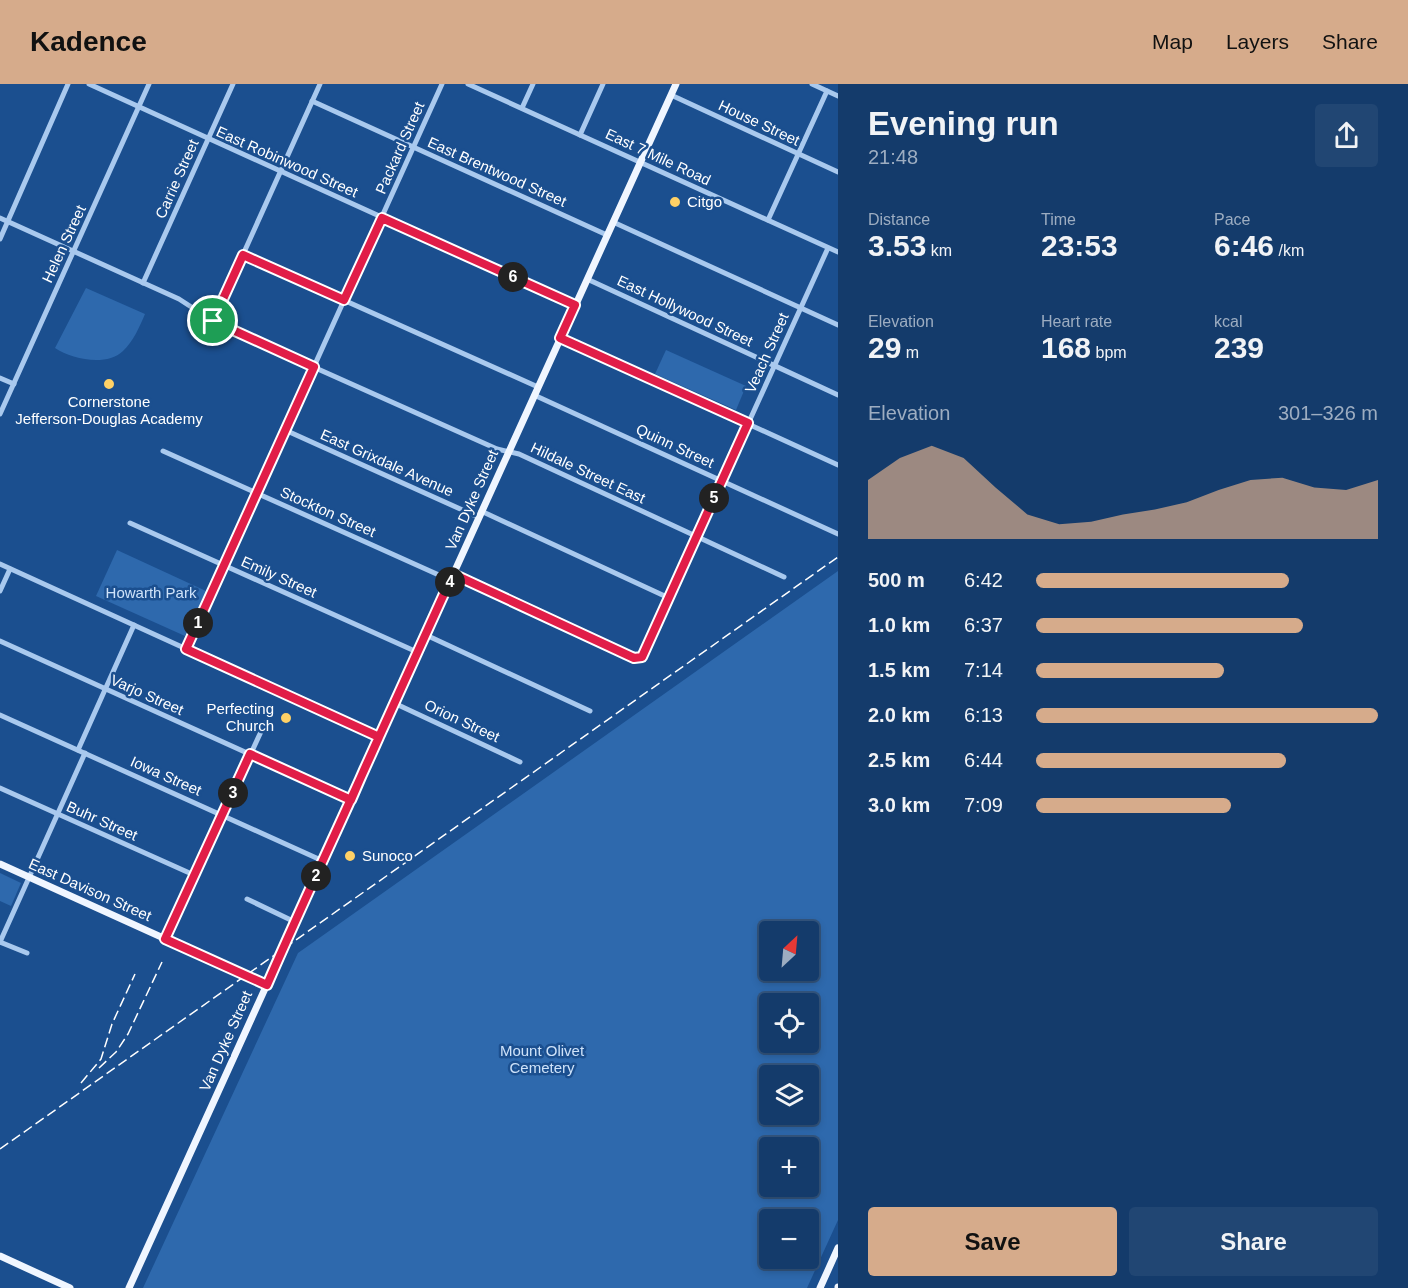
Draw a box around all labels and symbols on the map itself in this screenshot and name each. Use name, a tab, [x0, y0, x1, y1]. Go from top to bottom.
street label: House Street	[716, 96, 803, 149]
street label: Packard Street	[372, 98, 428, 197]
street label: East Robinwood Street	[214, 123, 361, 201]
street label: East 7 Mile Road	[603, 125, 714, 188]
street label: East Brentwood Street	[425, 133, 570, 210]
street label: Carrie Street	[151, 136, 202, 221]
place label: Citgo	[687, 193, 722, 210]
marker: Citgo	[668, 195, 682, 209]
street label: Helen Street	[38, 202, 89, 285]
pin: 6	[498, 262, 528, 292]
street label: East Hollywood Street	[615, 272, 756, 350]
pin	[187, 295, 238, 346]
street label: Veach Street	[741, 309, 792, 395]
marker: Cornerstone Jefferson-Douglas Academy	[102, 377, 116, 391]
place label: Cornerstone Jefferson-Douglas Academy	[15, 393, 203, 427]
street label: Quinn Street	[633, 420, 718, 471]
street label: East Grixdale Avenue	[318, 425, 456, 500]
street label: Hildale Street East	[528, 439, 649, 507]
street label: Van Dyke Street	[442, 446, 502, 553]
street label: Stockton Street	[278, 483, 379, 541]
pin: 5	[699, 483, 729, 513]
street label: Emily Street	[239, 552, 320, 601]
pin: 4	[435, 567, 465, 597]
park label: Howarth Park	[106, 584, 197, 601]
pin: 1	[183, 608, 213, 638]
street label: Varjo Street	[108, 671, 187, 719]
street label: Orion Street	[422, 696, 503, 746]
place label: Perfecting Church	[206, 700, 274, 734]
marker: Perfecting Church	[279, 711, 293, 725]
street label: Iowa Street	[128, 752, 205, 799]
pin: 3	[218, 778, 248, 808]
street label: Buhr Street	[64, 797, 141, 844]
place label: Sunoco	[362, 847, 413, 864]
marker: Sunoco	[343, 849, 357, 863]
street label: East Davison Street	[26, 855, 155, 925]
pin: 2	[301, 861, 331, 891]
north arrow	[759, 921, 819, 981]
street label: Van Dyke Street	[196, 987, 256, 1094]
park label: Mount Olivet Cemetery	[500, 1042, 585, 1076]

